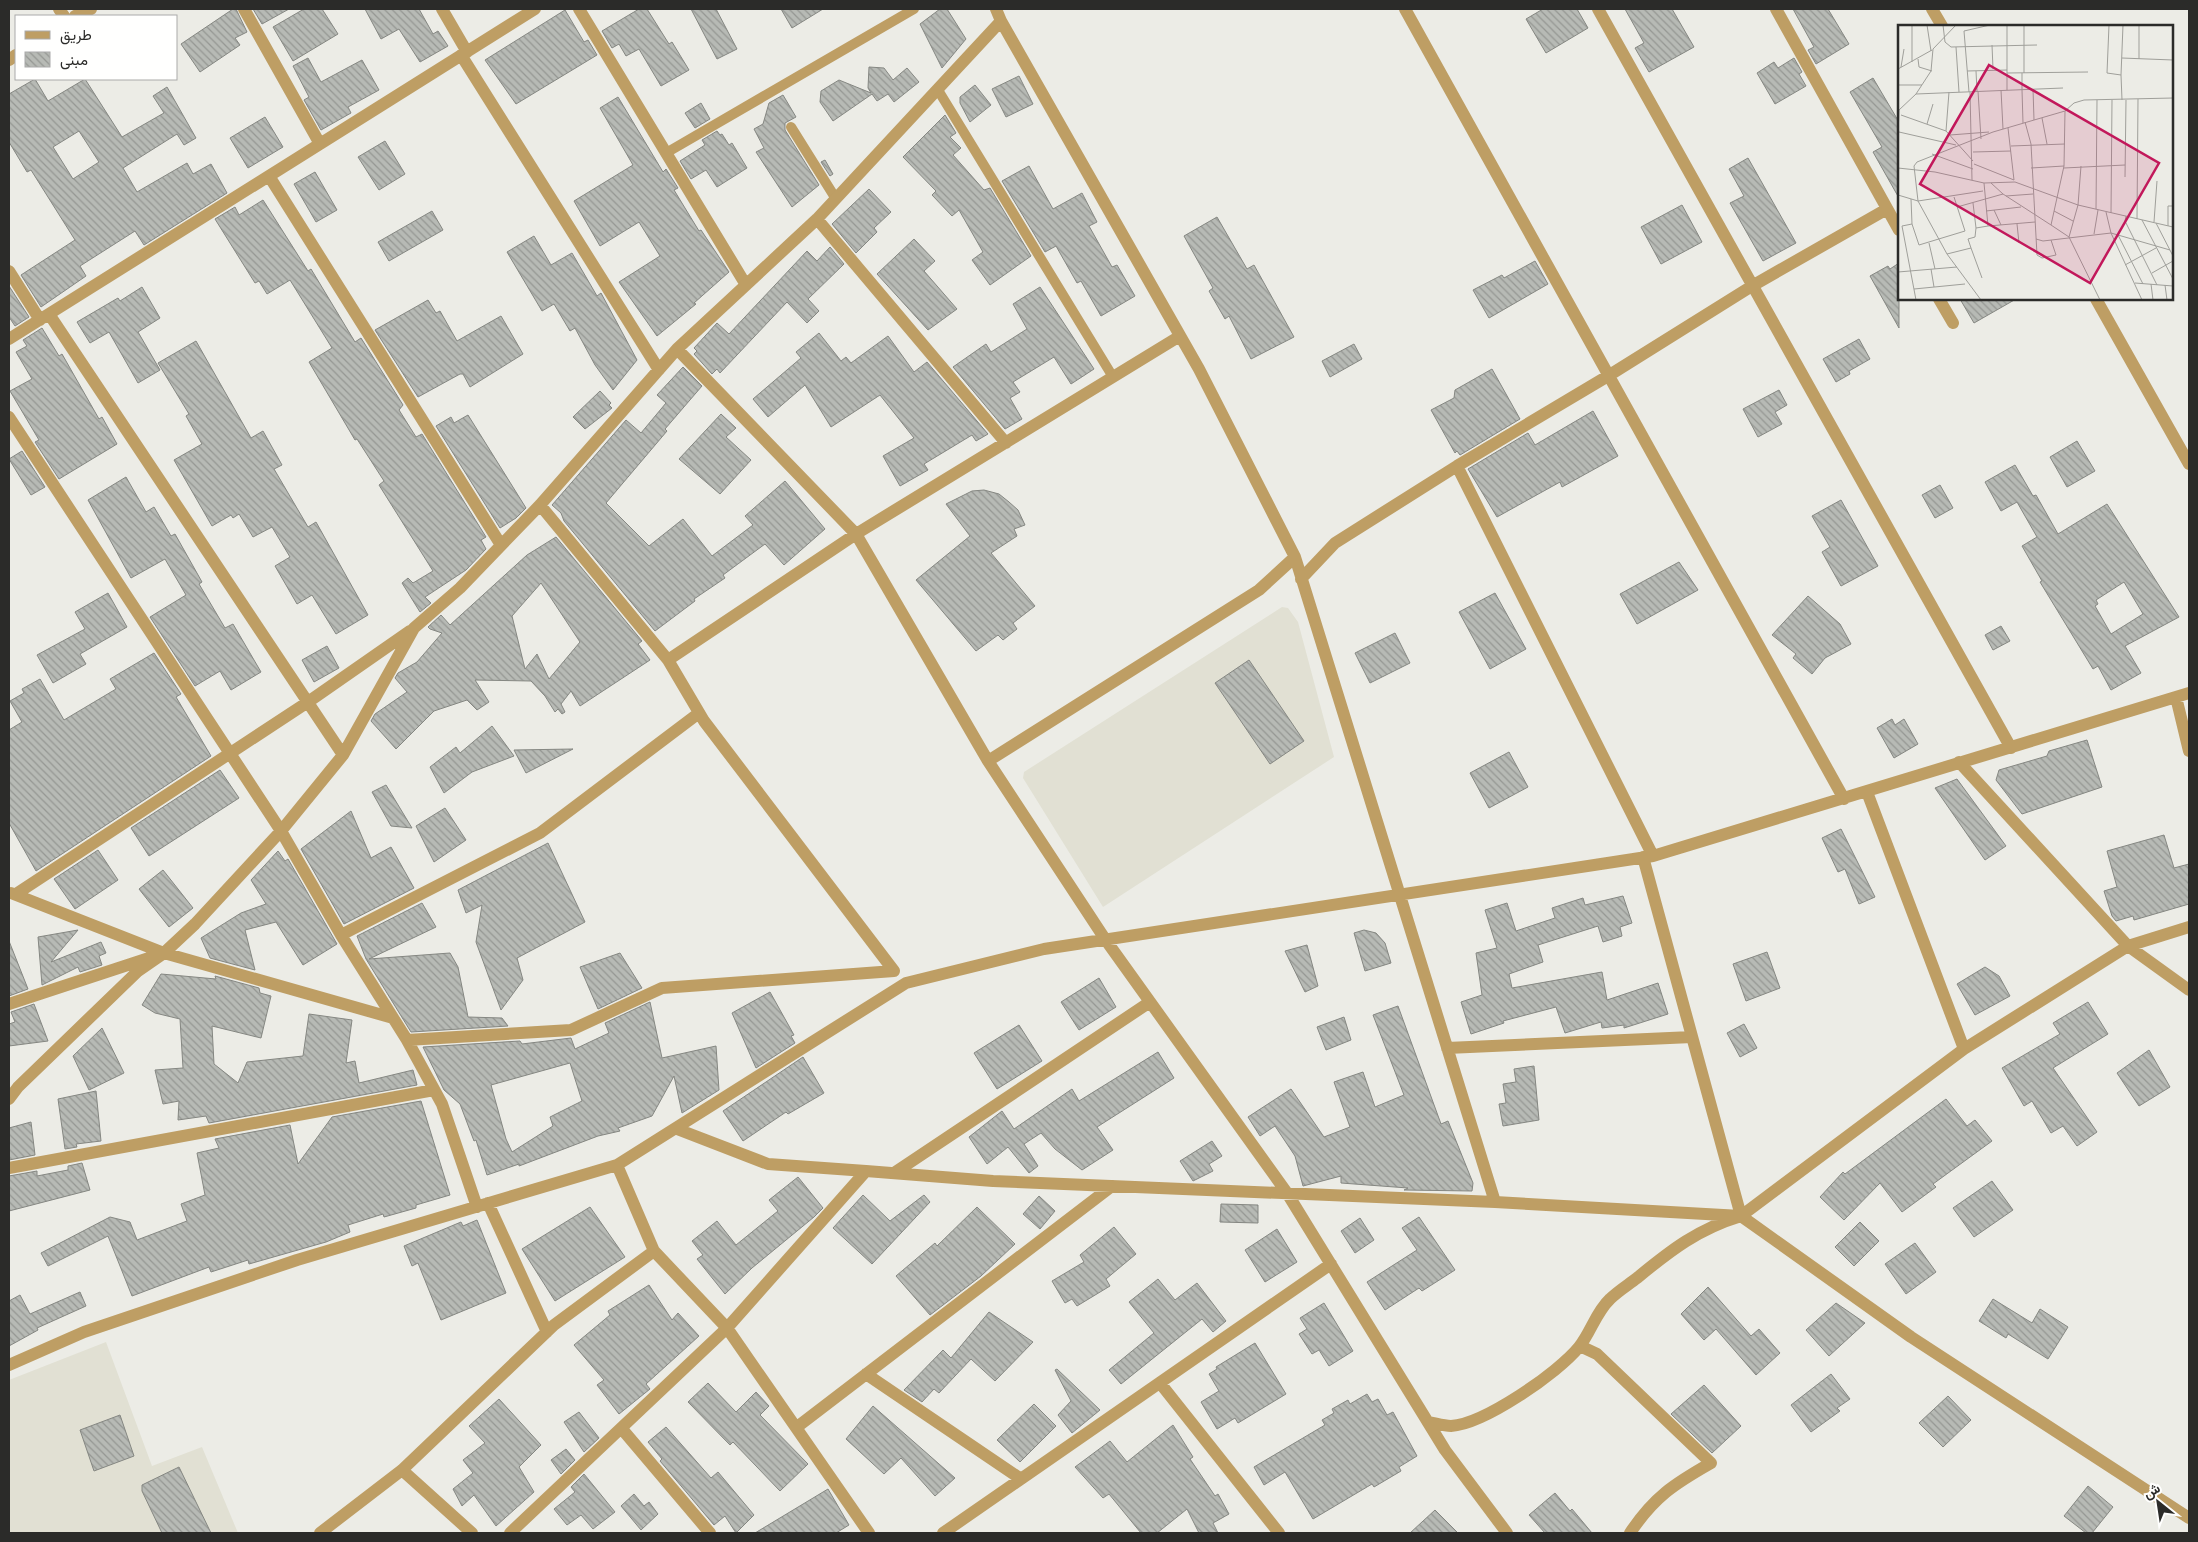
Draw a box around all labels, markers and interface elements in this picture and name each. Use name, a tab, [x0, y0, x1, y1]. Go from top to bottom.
legend	[15, 15, 178, 80]
inset map	[1898, 25, 2173, 300]
text: طريق	[60, 26, 92, 45]
text: مبنى	[60, 51, 88, 70]
north arrow	[2133, 1477, 2183, 1527]
text: ش	[2140, 1480, 2163, 1503]

